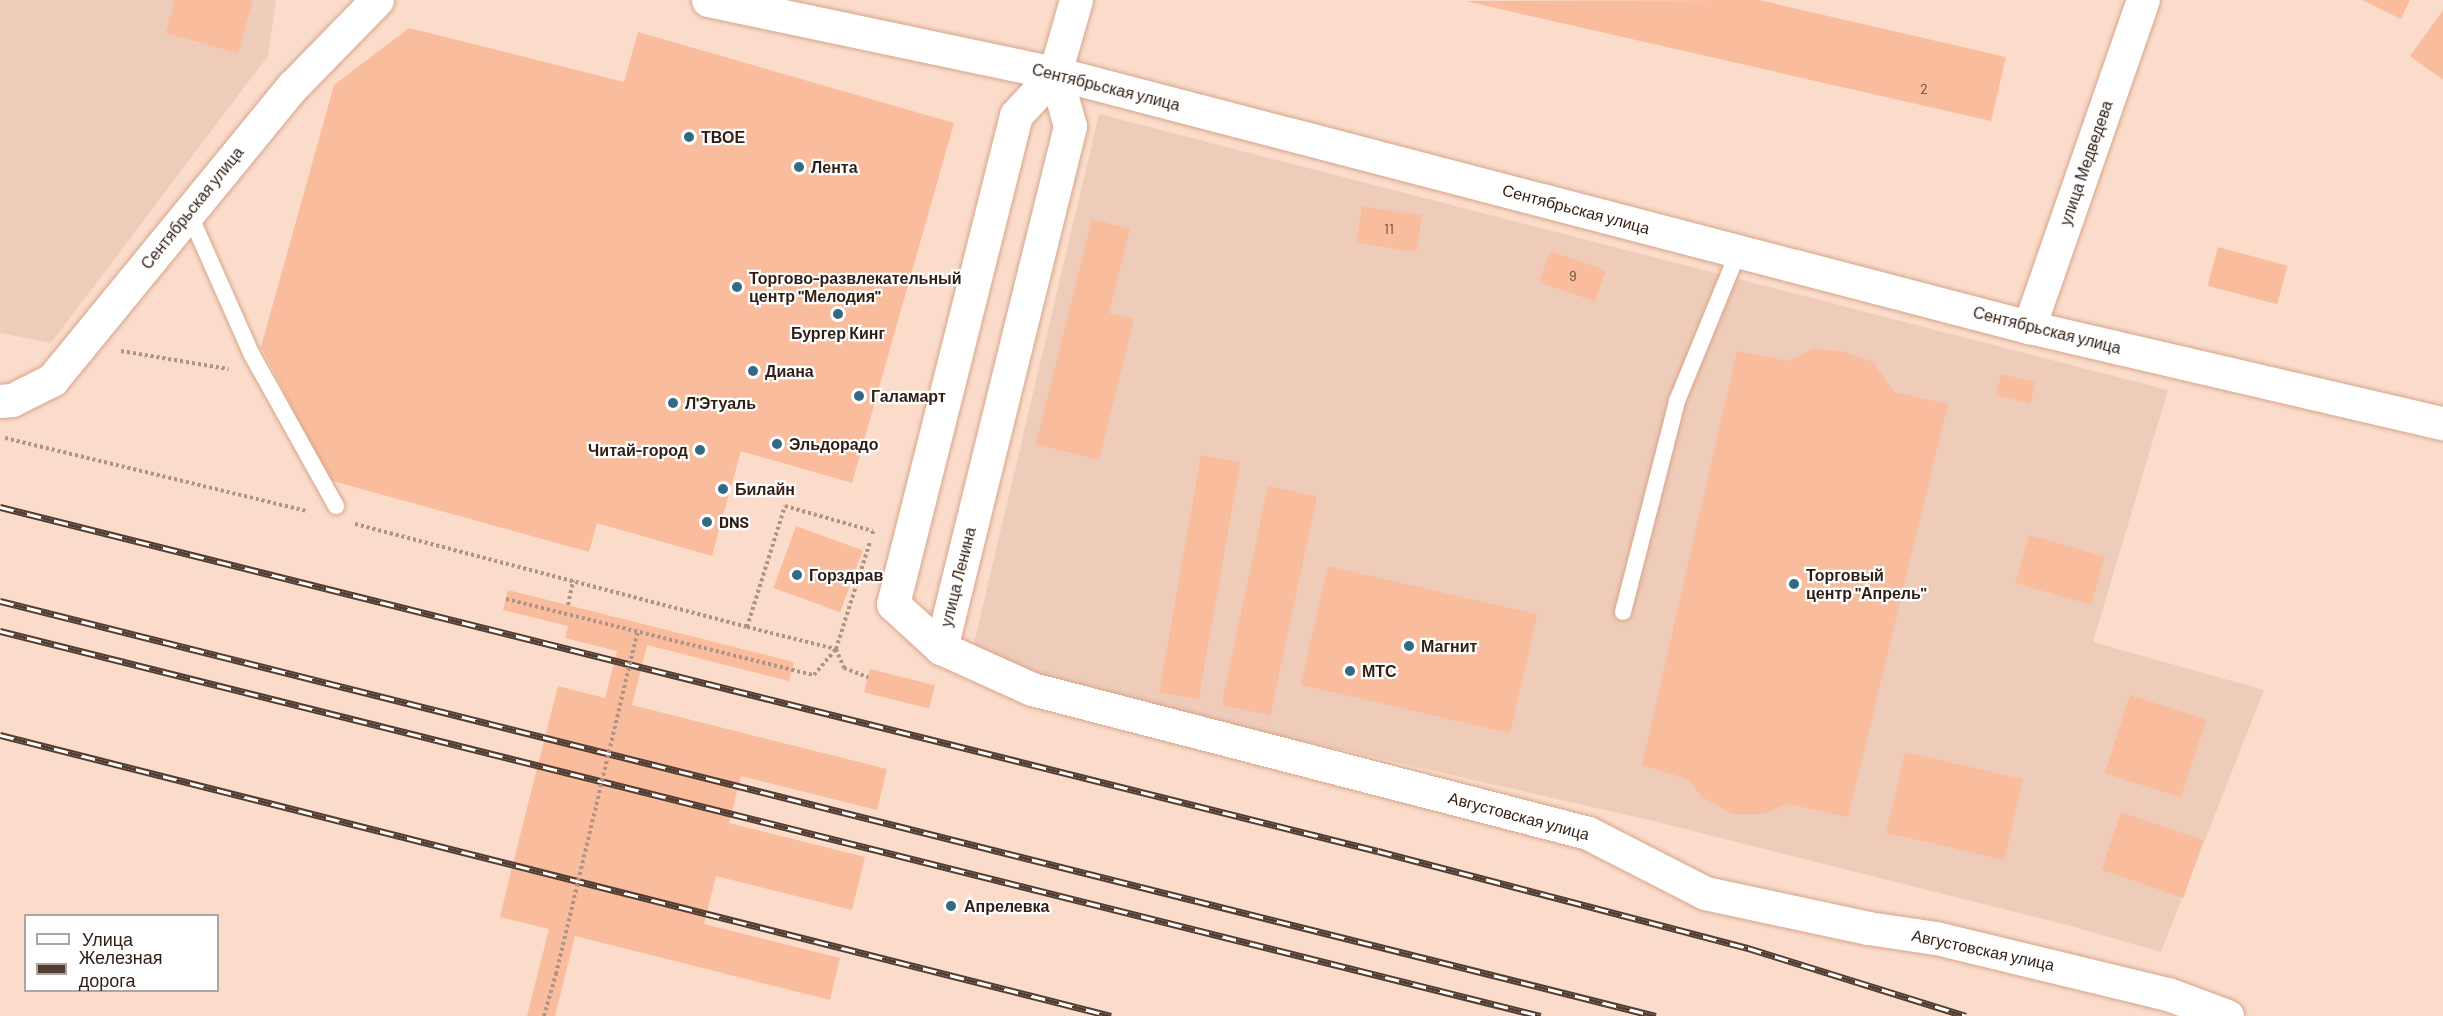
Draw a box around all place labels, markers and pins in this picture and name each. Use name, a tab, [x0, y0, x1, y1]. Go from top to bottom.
place label: ТВОЕ	[701, 127, 745, 147]
marker: ТВОЕ	[682, 130, 696, 144]
place label: Лента	[811, 157, 858, 177]
marker: Лента	[792, 160, 806, 174]
place label: Торгово-развлекательный центр "Мелодия"	[749, 268, 962, 306]
marker: Торгово-развлекательный центр "Мелодия"	[730, 280, 744, 294]
marker: Бургер Кинг	[831, 307, 845, 321]
place label: Бургер Кинг	[791, 323, 885, 343]
place label: Диана	[765, 361, 814, 381]
marker: Диана	[746, 364, 760, 378]
place label: Галамарт	[871, 386, 946, 406]
marker: Галамарт	[852, 389, 866, 403]
place label: Л'Этуаль	[685, 393, 756, 413]
marker: Л'Этуаль	[666, 396, 680, 410]
place label: Эльдорадо	[789, 434, 879, 454]
marker: Эльдорадо	[770, 437, 784, 451]
place label: Читай-город	[588, 440, 688, 460]
marker: Читай-город	[693, 443, 707, 457]
place label: Билайн	[735, 479, 795, 499]
marker: Билайн	[716, 482, 730, 496]
place label: DNS	[719, 512, 749, 532]
marker: DNS	[700, 515, 714, 529]
place label: Горздрав	[809, 565, 883, 585]
place label: Торговый центр "Апрель"	[1806, 565, 1927, 603]
marker: Горздрав	[790, 568, 804, 582]
marker: Торговый центр "Апрель"	[1787, 577, 1801, 591]
place label: Магнит	[1421, 636, 1477, 656]
marker: Магнит	[1402, 639, 1416, 653]
place label: МТС	[1362, 661, 1397, 681]
marker: МТС	[1343, 664, 1357, 678]
place label: Апрелевка	[964, 896, 1049, 916]
marker: Апрелевка	[942, 897, 960, 915]

